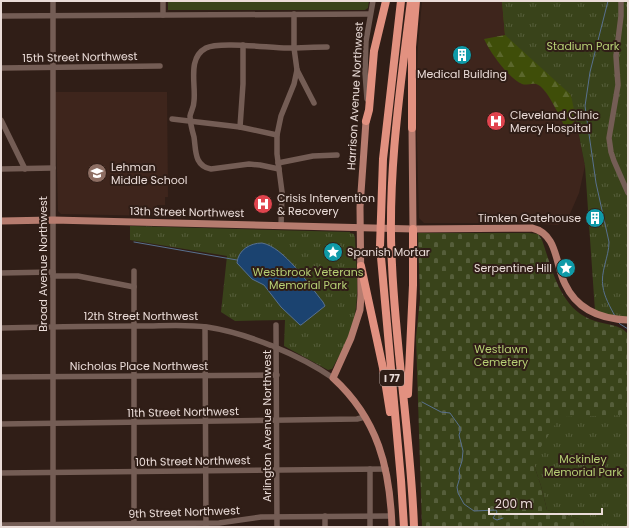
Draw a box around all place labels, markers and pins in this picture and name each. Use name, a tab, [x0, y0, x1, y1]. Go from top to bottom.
building icon: Medical Building	[451, 44, 473, 66]
place label: Medical Building	[417, 66, 507, 82]
place label: Cleveland Clinic Mercy Hospital	[510, 107, 599, 136]
hospital icon: Cleveland Clinic Mercy Hospital	[485, 110, 507, 132]
place label: Lehman Middle School	[111, 159, 187, 188]
school or university icon: Lehman Middle School	[86, 162, 108, 184]
place label: Crisis Intervention & Recovery	[277, 190, 375, 219]
hospital icon: Crisis Intervention & Recovery	[252, 193, 274, 215]
building icon: Timken Gatehouse	[584, 207, 606, 229]
place label: Timken Gatehouse	[478, 210, 581, 226]
place icon: Spanish Mortar	[322, 241, 344, 263]
place label: Spanish Mortar	[347, 244, 430, 260]
place icon: Serpentine Hill	[555, 257, 577, 279]
place label: Serpentine Hill	[474, 260, 552, 276]

